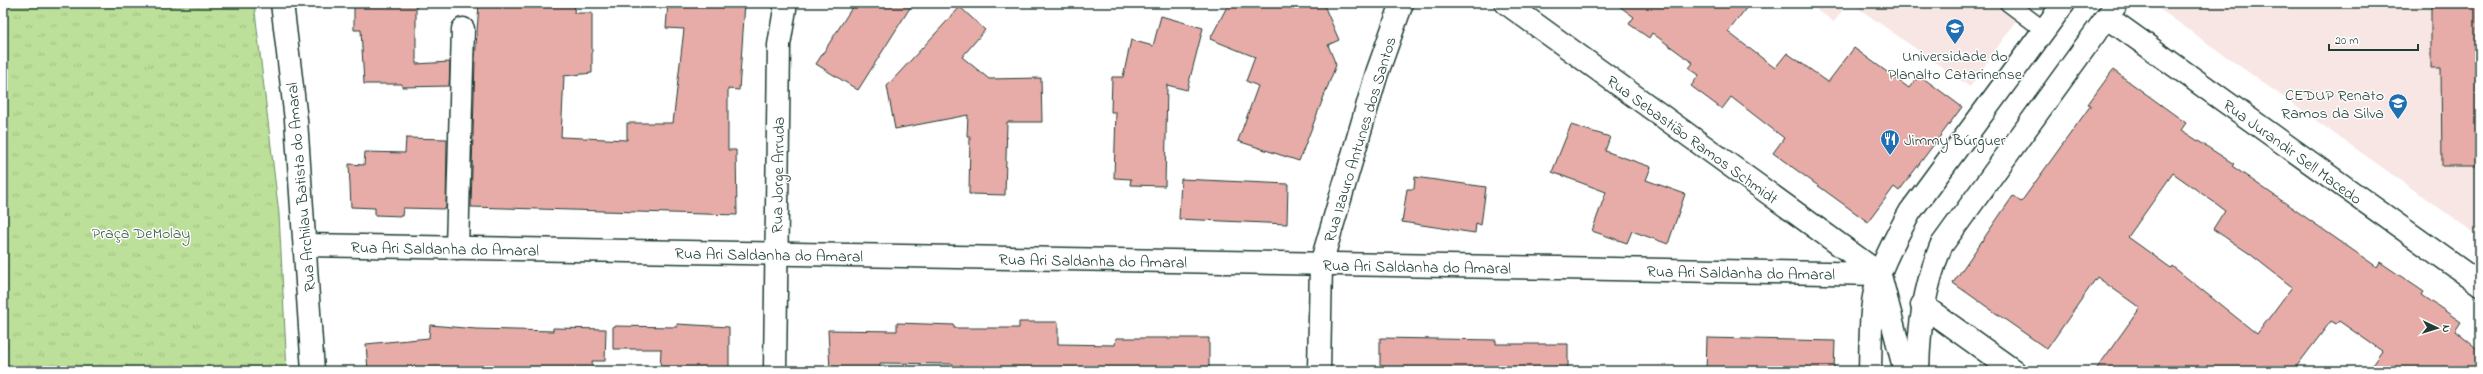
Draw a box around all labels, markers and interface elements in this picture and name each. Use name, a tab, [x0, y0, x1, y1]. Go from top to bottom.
school or university icon: Universidade do Planalto Catarinense	[1944, 17, 1966, 45]
scale bar	[2329, 26, 2418, 52]
text: 20 m	[2335, 32, 2358, 50]
street label: Rua Izauro Antunes dos Santos	[1318, 34, 1404, 245]
place label: Universidade do Planalto Catarinense	[1888, 45, 2023, 87]
street label: Rua Sebastião Ramos Schmidt	[1601, 70, 1783, 212]
street label: Rua Archilau Batista do Amaral	[281, 81, 323, 292]
place label: CEDUP Renato Ramos da Silva	[2281, 84, 2384, 126]
school or university icon: CEDUP Renato Ramos da Silva	[2387, 92, 2409, 120]
street label: Rua Jurandir Sell Macedo	[2217, 94, 2366, 211]
street label: Rua Jorge Arruda	[766, 117, 792, 234]
restaurant icon: Jimmy Búrguer	[1879, 128, 1901, 156]
place label: Jimmy Búrguer	[1904, 129, 2006, 153]
park label: Praça DeMolay	[92, 222, 190, 246]
street label: Rua Ari Saldanha do Amaral	[351, 236, 540, 264]
street label: Rua Ari Saldanha do Amaral	[675, 242, 864, 270]
street label: Rua Ari Saldanha do Amaral	[999, 248, 1188, 276]
street label: Rua Ari Saldanha do Amaral	[1323, 254, 1512, 282]
street label: Rua Ari Saldanha do Amaral	[1647, 260, 1836, 288]
north arrow	[2417, 308, 2457, 348]
text: N	[2438, 324, 2454, 333]

